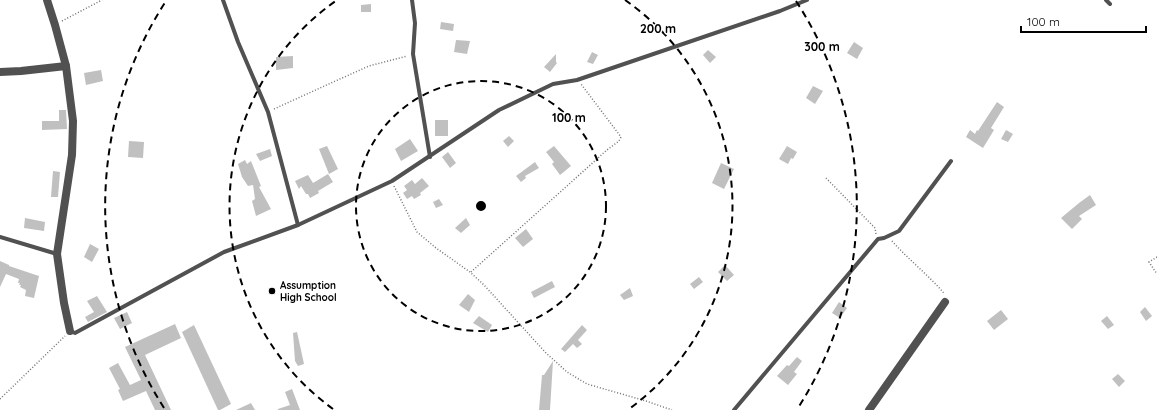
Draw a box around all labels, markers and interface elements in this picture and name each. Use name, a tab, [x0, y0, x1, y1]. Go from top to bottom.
scale bar	[1021, 8, 1146, 34]
text: 100 m	[1027, 14, 1060, 29]
text: 200 m	[640, 21, 676, 36]
text: 300 m	[804, 39, 840, 54]
text: 100 m	[552, 110, 586, 125]
centre of rings	[474, 199, 488, 213]
place label: Assumption High School	[280, 279, 337, 304]
marker: Assumption High School	[267, 286, 277, 296]

